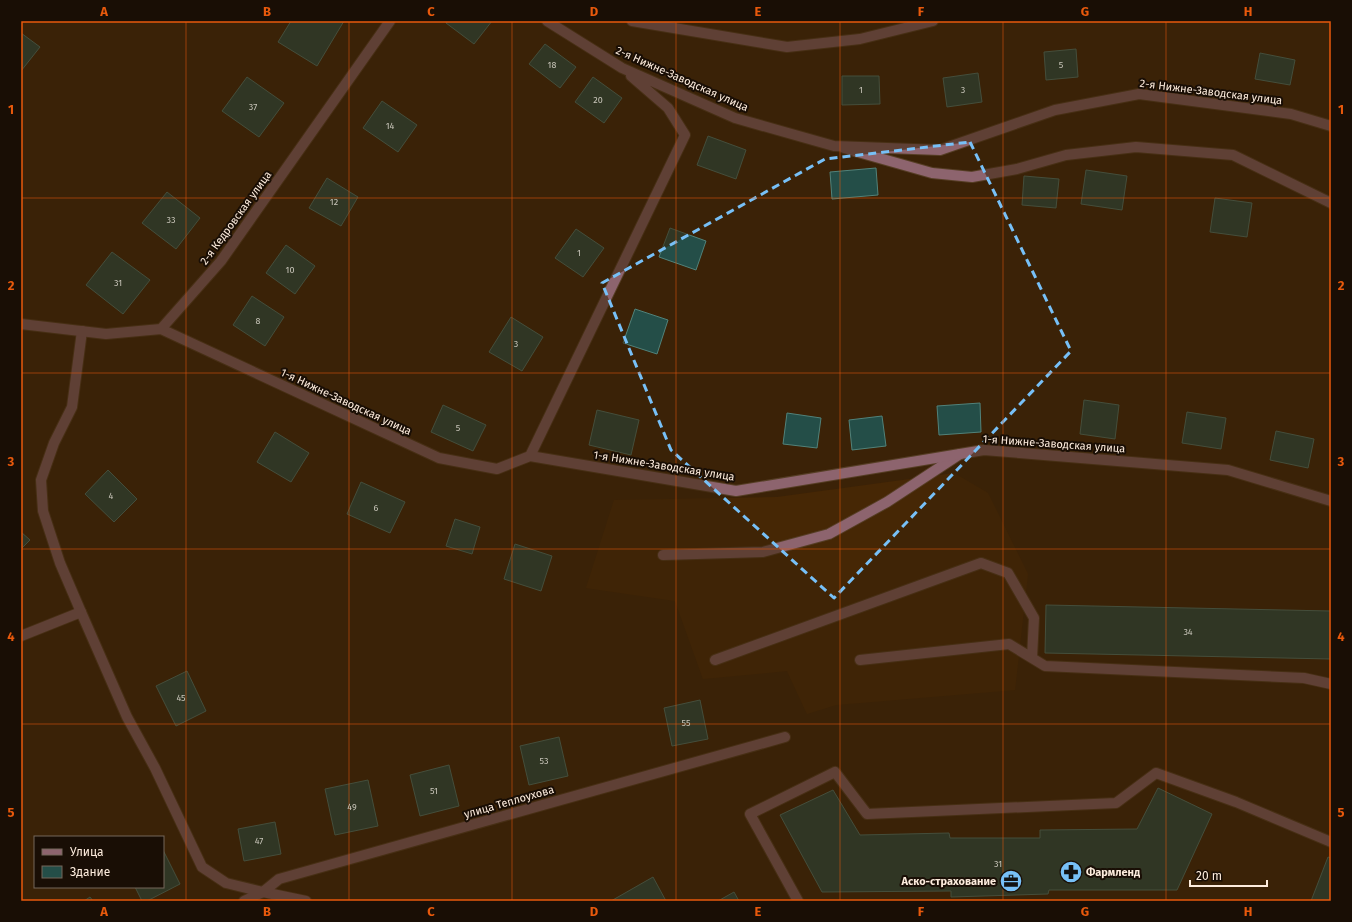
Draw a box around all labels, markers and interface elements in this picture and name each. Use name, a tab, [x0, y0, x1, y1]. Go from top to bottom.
text: A	[99, 4, 108, 19]
text: B	[263, 4, 271, 19]
text: C	[427, 4, 435, 19]
text: D	[590, 4, 599, 19]
text: E	[755, 4, 762, 19]
text: F	[918, 4, 925, 19]
text: G	[1081, 4, 1089, 19]
text: H	[1244, 4, 1252, 19]
street label: 2-я Нижне-Заводская улица	[614, 44, 750, 114]
house number: 18	[548, 60, 556, 70]
house number: 5	[1059, 60, 1064, 70]
street label: 2-я Нижне-Заводская улица	[1139, 77, 1283, 107]
house number: 1	[859, 85, 863, 95]
house number: 3	[961, 85, 965, 95]
house number: 20	[593, 95, 603, 105]
text: 1	[8, 102, 14, 117]
house number: 37	[249, 102, 257, 112]
text: 1	[1338, 102, 1344, 117]
house number: 14	[386, 121, 395, 131]
street label: 2-я Кедровская улица	[198, 169, 274, 267]
house number: 12	[330, 197, 338, 207]
house number: 33	[167, 215, 175, 225]
house number: 1	[577, 248, 581, 258]
house number: 10	[286, 265, 294, 275]
text: 2	[8, 278, 15, 293]
house number: 31	[114, 278, 122, 288]
text: 2	[1338, 278, 1345, 293]
house number: 8	[256, 316, 261, 326]
house number: 3	[514, 339, 518, 349]
street label: 1-я Нижне-Заводская улица	[279, 366, 413, 438]
house number: 5	[456, 423, 461, 433]
street label: 1-я Нижне-Заводская улица	[982, 433, 1126, 455]
street label: 1-я Нижне-Заводская улица	[592, 448, 736, 484]
text: 3	[7, 454, 15, 469]
text: 3	[1337, 454, 1345, 469]
house number: 4	[109, 491, 114, 501]
house number: 6	[374, 503, 379, 513]
house number: 34	[1183, 627, 1193, 637]
text: 4	[7, 629, 15, 644]
text: 4	[1337, 629, 1345, 644]
house number: 45	[176, 693, 186, 703]
house number: 55	[682, 718, 691, 728]
house number: 53	[540, 756, 548, 766]
street label: улица Теплоухова	[463, 783, 555, 821]
house number: 51	[430, 786, 438, 796]
house number: 49	[347, 802, 357, 812]
text: 5	[8, 805, 15, 820]
text: 5	[1338, 805, 1345, 820]
legend	[34, 836, 164, 888]
house number: 47	[255, 836, 263, 846]
text: Улица	[70, 845, 104, 859]
house number: 31	[994, 859, 1002, 869]
pharmacy icon: Фармленд	[1058, 859, 1084, 885]
scale bar	[1190, 862, 1267, 888]
text: Здание	[70, 865, 110, 879]
place label: Фармленд	[1086, 866, 1140, 879]
office icon: Аско-страхование	[998, 868, 1024, 894]
text: 20 m	[1196, 869, 1222, 883]
place label: Аско-страхование	[901, 875, 996, 888]
text: A	[99, 904, 108, 919]
text: B	[263, 904, 271, 919]
text: C	[427, 904, 435, 919]
text: D	[590, 904, 599, 919]
text: E	[755, 904, 762, 919]
text: F	[918, 904, 925, 919]
text: G	[1081, 904, 1089, 919]
text: H	[1244, 904, 1252, 919]

